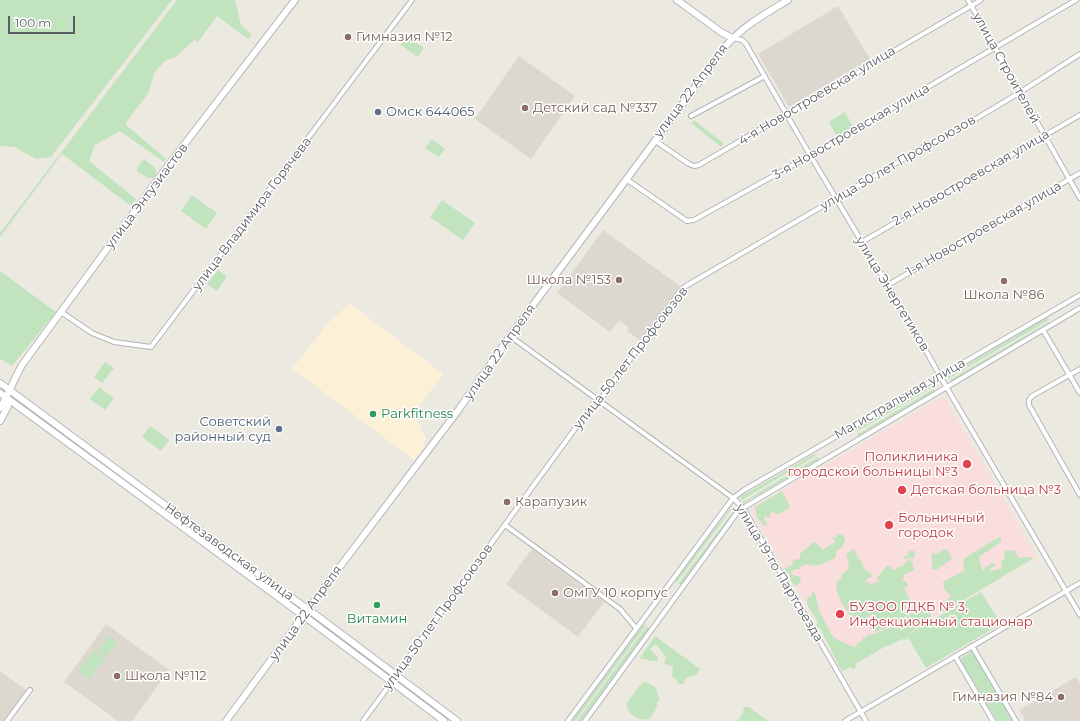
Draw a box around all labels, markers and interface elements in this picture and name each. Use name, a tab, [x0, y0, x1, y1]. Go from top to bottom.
scale bar	[10, 8, 77, 34]
street label: улица Строителей	[969, 10, 1043, 126]
text: 100 m	[15, 15, 51, 30]
place label: Гимназия №12	[356, 29, 453, 45]
marker: Гимназия №12	[343, 32, 353, 42]
street label: улица 22 Апреля	[651, 41, 731, 141]
street label: 4-я Новостроевская улица	[736, 43, 898, 149]
street label: 3-я Новостроевская улица	[770, 80, 932, 184]
place label: Детский сад №337	[533, 100, 657, 116]
marker: Детский сад №337	[520, 103, 530, 113]
place label: Омск 644065	[386, 104, 475, 120]
marker: Омск 644065	[373, 107, 383, 117]
street label: улица 50 лет Профсоюзов	[818, 112, 978, 214]
street label: 2-я Новостроевская улица	[890, 126, 1052, 230]
street label: улица Владимира Горячева	[189, 134, 315, 294]
street label: улица Энтузиастов	[102, 140, 192, 252]
street label: 1-я Новостроевская улица	[904, 178, 1064, 280]
street label: улица Энергетиков	[852, 234, 932, 354]
place label: Школа №153	[527, 272, 611, 288]
marker: Школа №153	[614, 275, 624, 285]
marker: Школа №86	[999, 276, 1009, 286]
street label: улица 50 лет Профсоюзов	[570, 284, 692, 432]
place label: Школа №86	[964, 287, 1044, 303]
street label: улица 22 Апреля	[461, 301, 539, 403]
street label: Магистральная улица	[832, 355, 968, 443]
place label: Parkfitness	[381, 406, 453, 422]
marker: Parkfitness	[368, 409, 378, 419]
place label: Советский районный суд	[175, 414, 271, 445]
marker: Советский районный суд	[274, 424, 284, 434]
place label: Поликлиника городской больницы №3	[787, 449, 958, 480]
marker: Поликлиника городской больницы №3	[961, 458, 973, 470]
place label: Детская больница №3	[911, 482, 1061, 498]
marker: Детская больница №3	[896, 484, 908, 496]
place label: Карапузик	[515, 494, 587, 510]
marker: Карапузик	[502, 497, 512, 507]
street label: Нефтезаводская улица	[161, 500, 297, 604]
street label: улица 19-го Партсъезда	[732, 501, 826, 645]
place label: Больничный городок	[898, 510, 985, 541]
marker: Больничный городок	[883, 519, 895, 531]
street label: улица 50 лет Профсоюзов	[380, 541, 496, 693]
street label: улица 22 Апреля	[266, 563, 346, 663]
place label: ОмГУ 10 корпус	[563, 585, 668, 601]
marker: ОмГУ 10 корпус	[550, 588, 560, 598]
place label: БУЗОО ГДКБ № 3, Инфекционный стационар	[849, 599, 1033, 630]
marker: Витамин	[372, 600, 382, 610]
marker: БУЗОО ГДКБ № 3, Инфекционный стационар	[834, 608, 846, 620]
place label: Витамин	[347, 611, 407, 627]
place label: Школа №112	[125, 668, 207, 684]
marker: Школа №112	[112, 671, 122, 681]
place label: Гимназия №84	[952, 689, 1053, 705]
marker: Гимназия №84	[1056, 692, 1066, 702]

